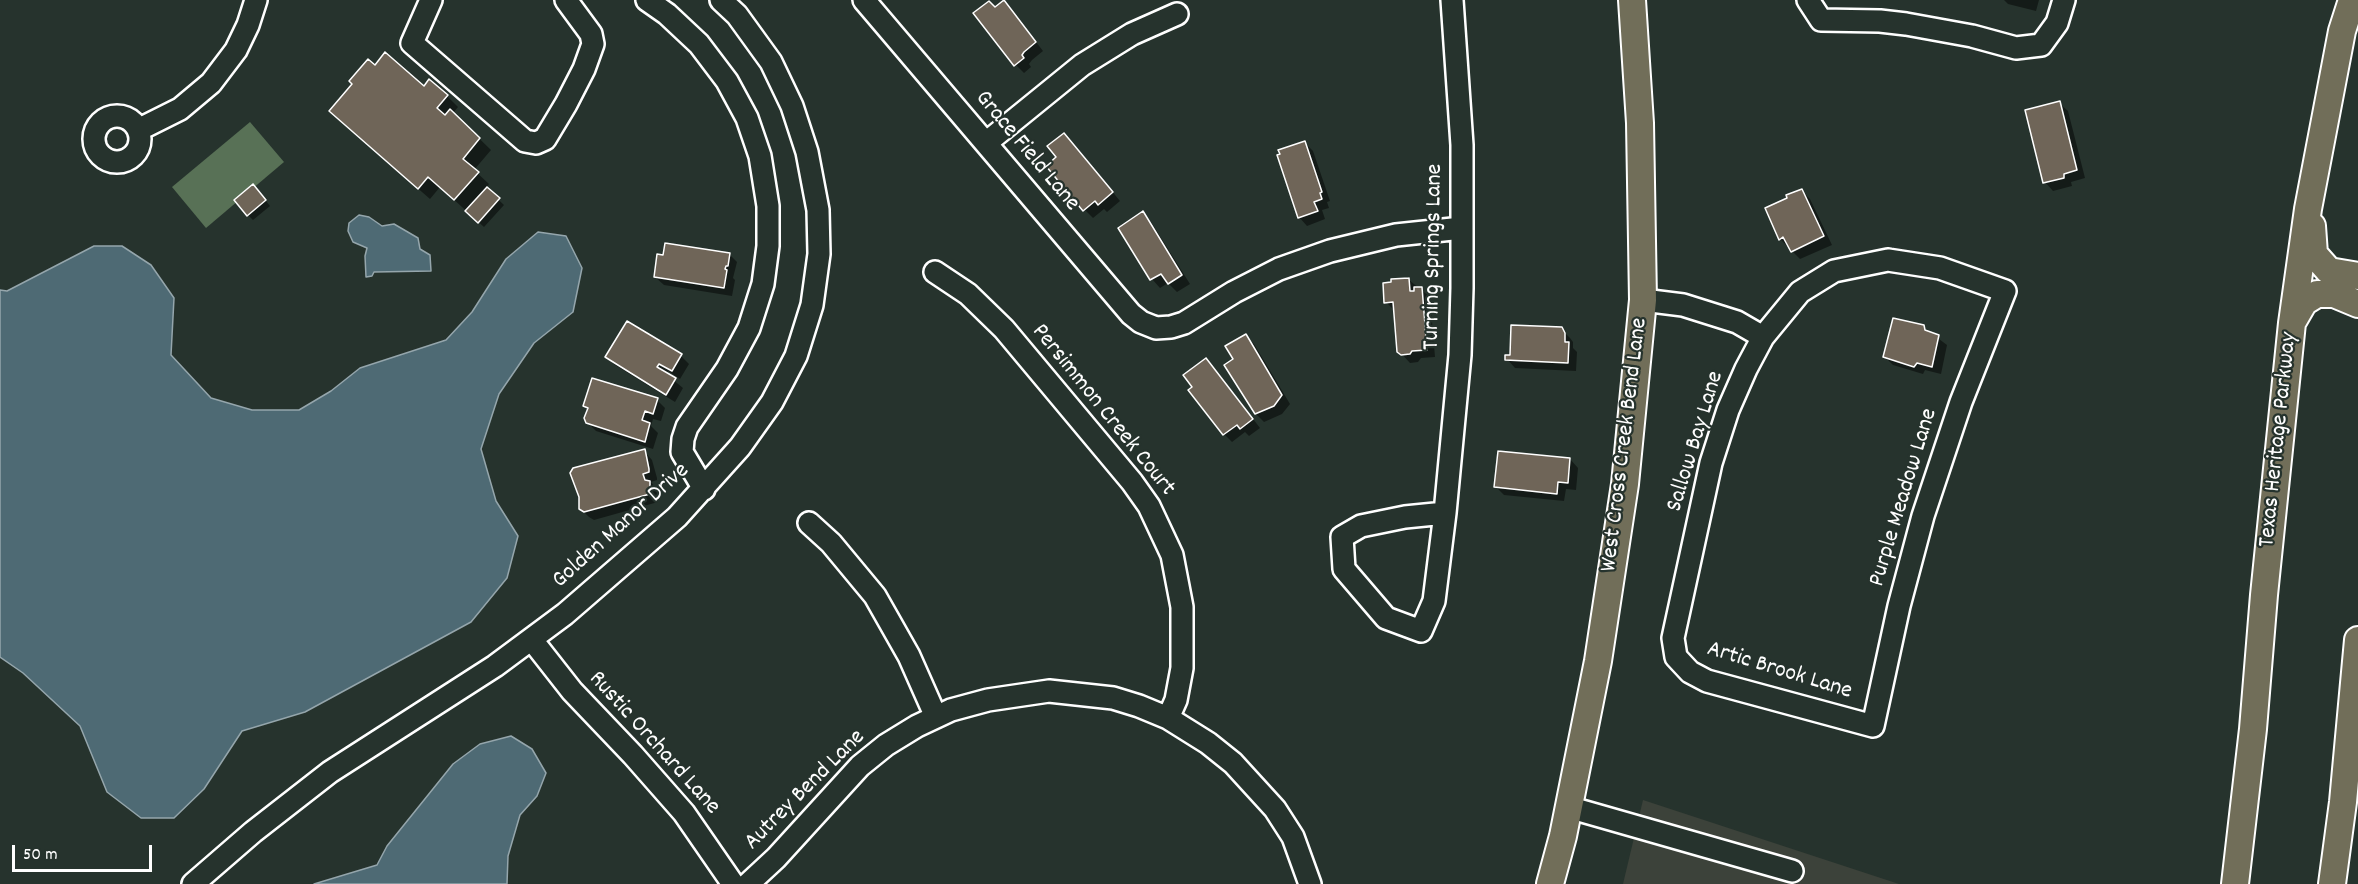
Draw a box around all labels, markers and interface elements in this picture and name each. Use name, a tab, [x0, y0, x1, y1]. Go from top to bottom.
street label: Grace Field Lane	[967, 86, 1085, 218]
street label: Turning Springs Lane	[1419, 164, 1451, 350]
street label: West Cross Creek Bend Lane	[1596, 316, 1656, 574]
street label: Persimmon Creek Court	[1024, 319, 1180, 503]
street label: Texas Heritage Parkway	[2254, 331, 2306, 549]
street label: Sallow Bay Lane	[1662, 368, 1732, 516]
street label: Purple Meadow Lane	[1864, 406, 1946, 590]
street label: Golden Manor Drive	[547, 458, 697, 596]
street label: Artic Brook Lane	[1703, 636, 1855, 708]
street label: Rustic Orchard Lane	[581, 666, 725, 822]
street label: Autrey Bend Lane	[739, 724, 873, 858]
scale bar	[15, 833, 154, 871]
text: 50 m	[23, 843, 58, 868]

